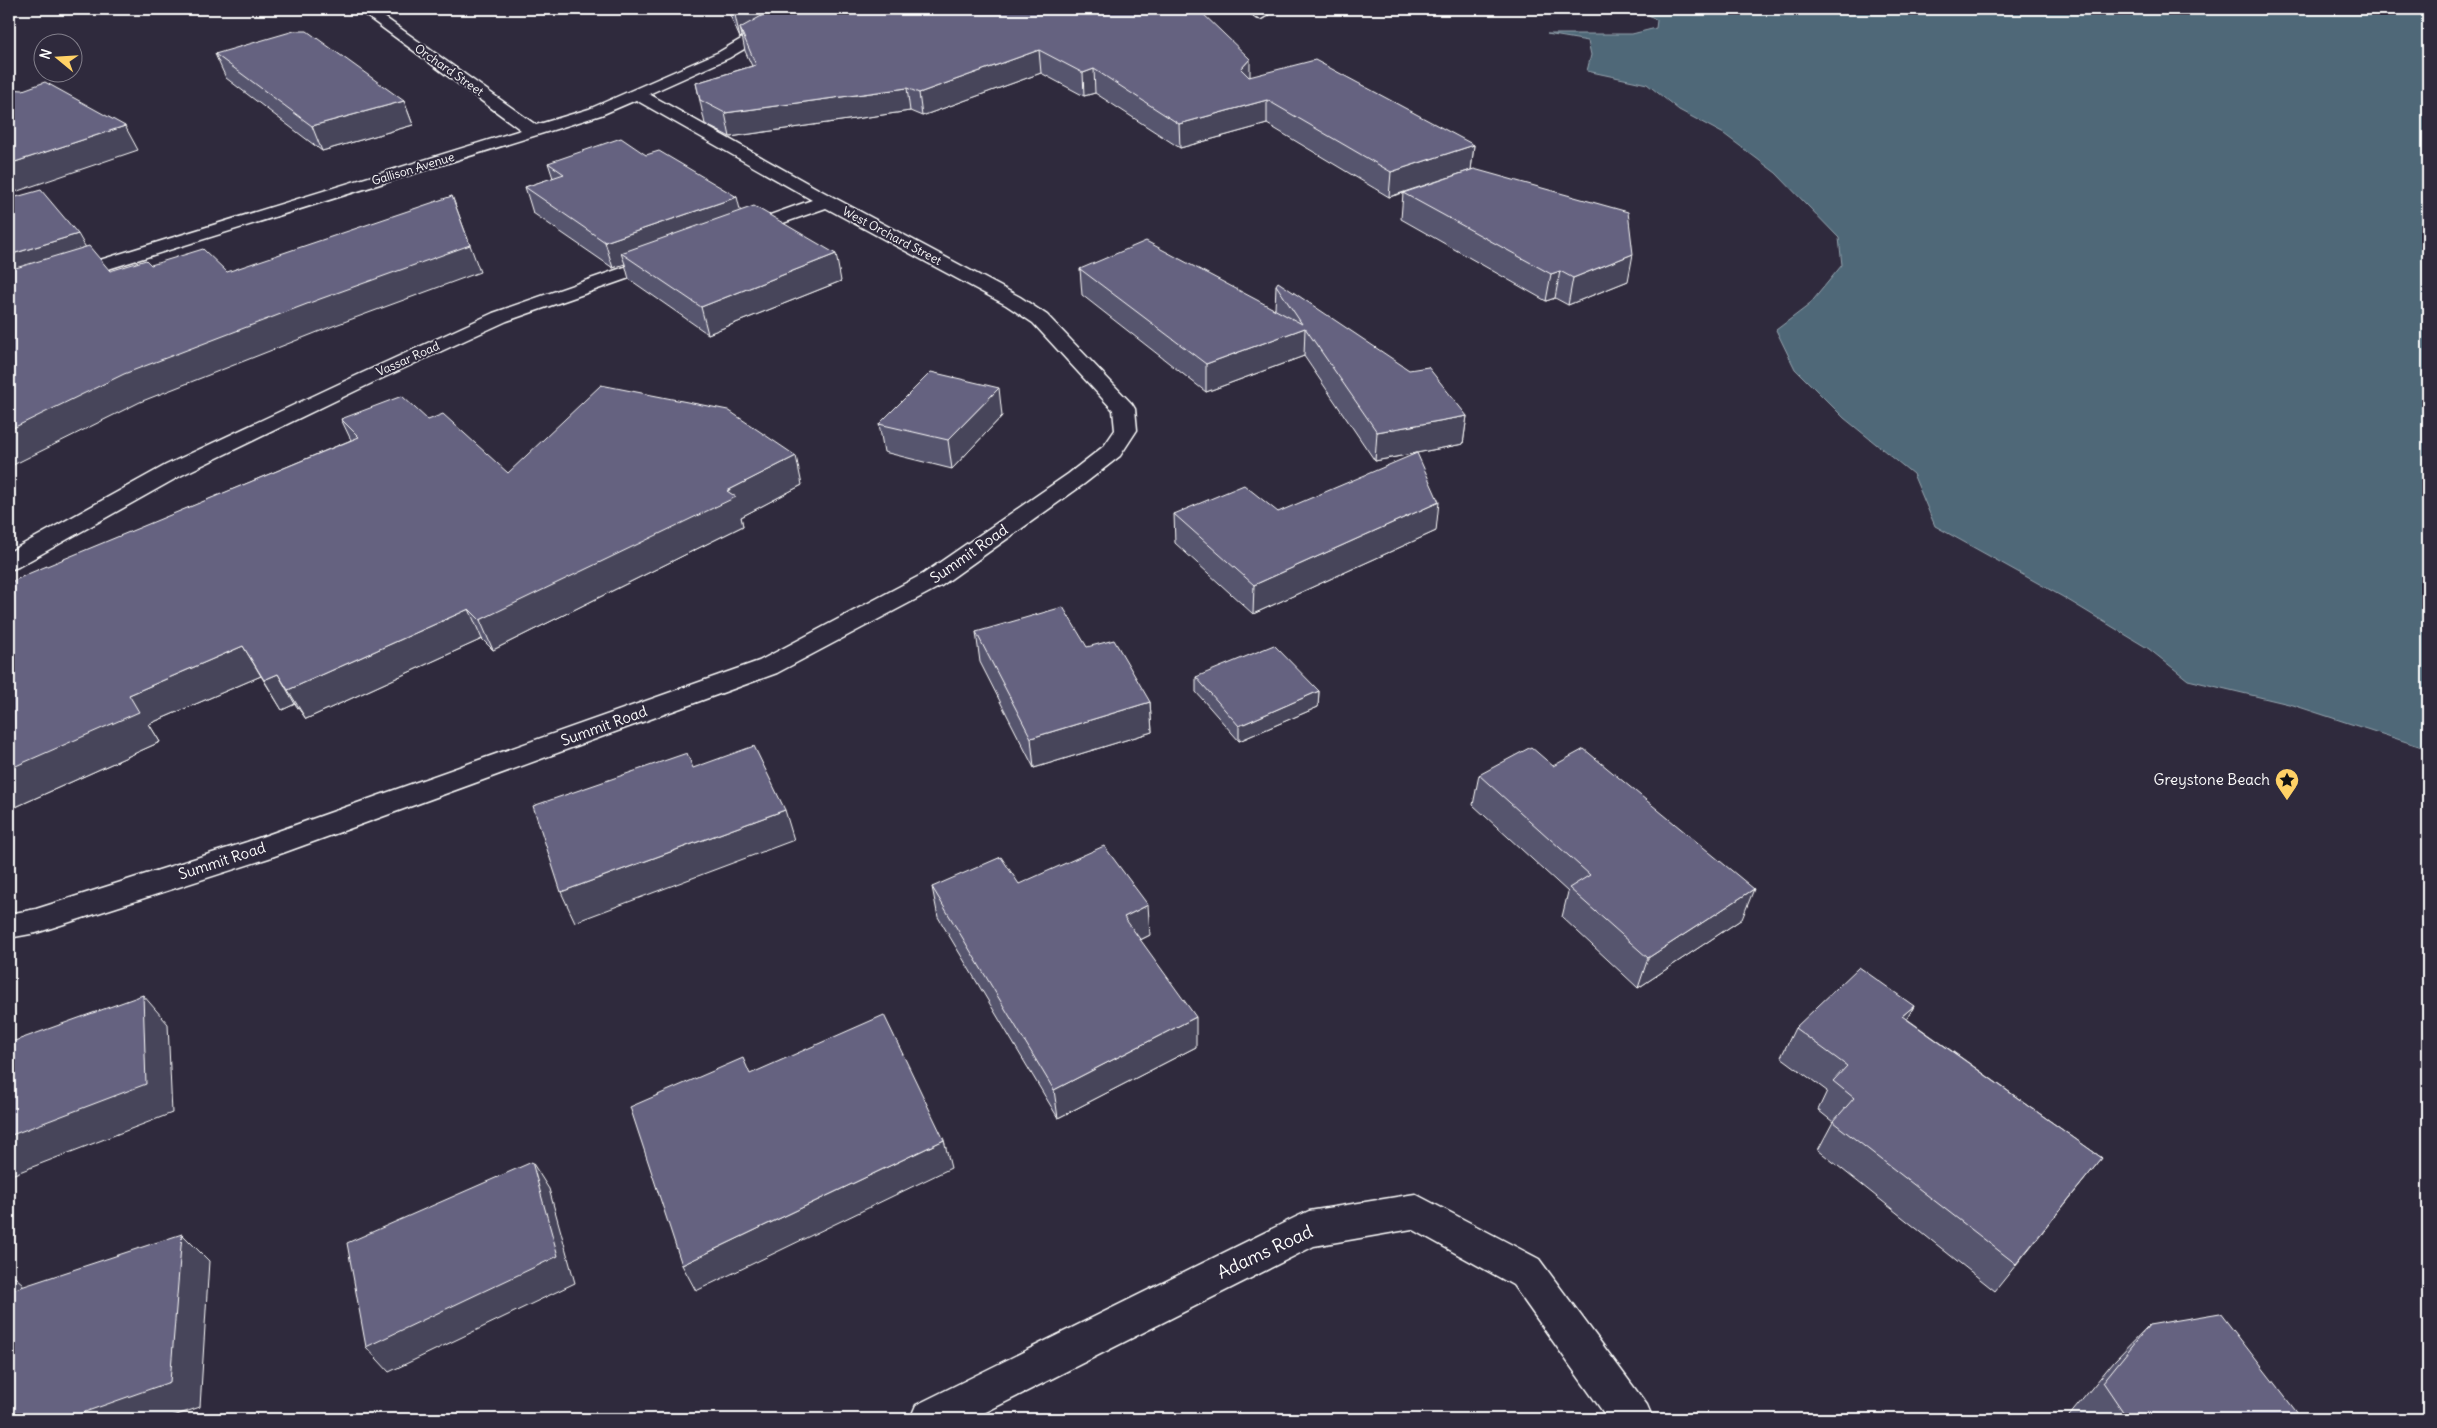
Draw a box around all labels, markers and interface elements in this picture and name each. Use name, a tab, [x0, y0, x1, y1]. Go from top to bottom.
north arrow	[32, 32, 82, 82]
street label: Orchard Street	[412, 40, 487, 99]
text: N	[36, 47, 56, 61]
street label: Gallison Avenue	[370, 149, 456, 188]
street label: West Orchard Street	[840, 203, 944, 268]
street label: Vassar Road	[374, 338, 442, 379]
street label: Summit Road	[926, 520, 1011, 587]
street label: Summit Road	[558, 701, 650, 750]
place icon: Greystone Beach	[2274, 767, 2300, 801]
place label: Greystone Beach	[2154, 770, 2270, 789]
street label: Summit Road	[176, 837, 268, 884]
street label: Adams Road	[1213, 1219, 1317, 1284]

